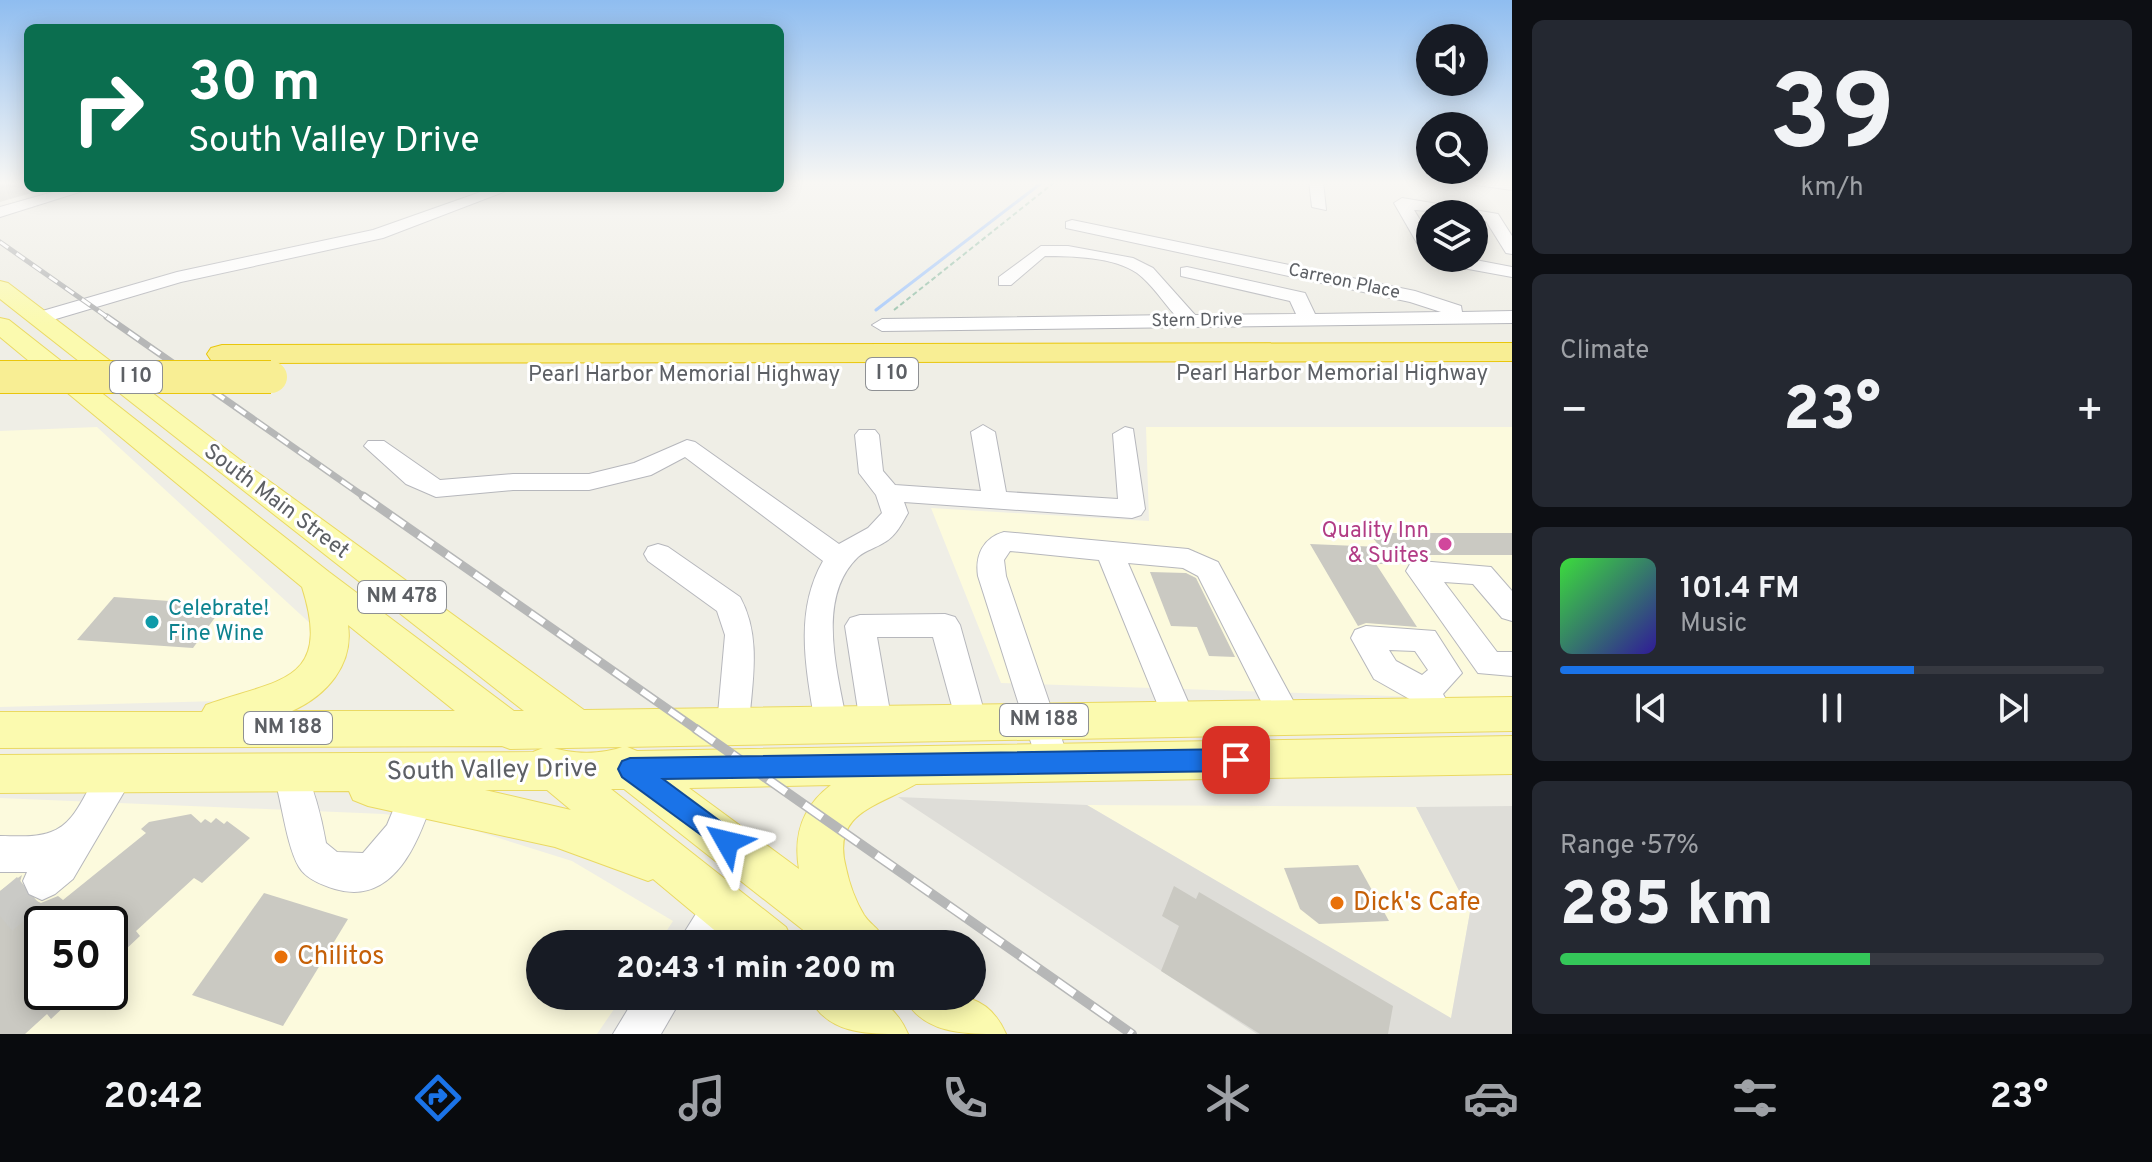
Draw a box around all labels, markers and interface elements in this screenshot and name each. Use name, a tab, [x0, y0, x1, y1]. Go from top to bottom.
map controls	[1416, 24, 1488, 272]
button: sound	[1416, 24, 1488, 96]
text: 30 m	[188, 50, 321, 120]
text: 39	[1769, 54, 1895, 186]
icon: right	[56, 56, 160, 160]
button: search	[1416, 112, 1488, 184]
text: South Valley Drive	[188, 119, 480, 165]
text: km/h	[1800, 172, 1864, 205]
button: layers	[1416, 200, 1488, 272]
street label: Carreon Place	[1286, 259, 1402, 305]
street label: Stern Drive	[1151, 309, 1243, 333]
text: Climate	[1560, 335, 1649, 368]
road number: I 10	[866, 358, 918, 390]
road number: I 10	[110, 361, 162, 393]
street label: Pearl Harbor Memorial Highway	[1176, 361, 1488, 388]
street label: Pearl Harbor Memorial Highway	[528, 362, 840, 389]
text: 23°	[1783, 375, 1881, 451]
text: −	[1560, 385, 1588, 441]
text: +	[2076, 385, 2104, 441]
street label: South Main Street	[198, 439, 354, 565]
place label: Quality Inn & Suites	[1321, 518, 1429, 570]
marker: Quality Inn & Suites	[1436, 535, 1454, 553]
text: 101.4 FM	[1680, 571, 1799, 608]
road number: NM 478	[358, 581, 446, 613]
place label: Celebrate! Fine Wine	[168, 596, 269, 648]
text: Music	[1680, 608, 1747, 641]
marker: Celebrate! Fine Wine	[143, 613, 161, 631]
icon: previous	[1629, 686, 1673, 730]
icon: pause	[1810, 686, 1854, 730]
icon: next	[1991, 686, 2035, 730]
road number: NM 188	[1000, 704, 1088, 736]
road number: NM 188	[244, 712, 332, 744]
pin	[1202, 726, 1270, 794]
icon: arrive	[1214, 738, 1258, 782]
street label: South Valley Drive	[386, 753, 598, 789]
position arrow	[685, 800, 769, 884]
text: Range · 57%	[1560, 830, 1699, 863]
text: 285 km	[1560, 870, 1774, 946]
place label: Dick's Cafe	[1353, 887, 1481, 920]
marker: Dick's Cafe	[1328, 894, 1346, 912]
speed limit sign: 50	[24, 906, 128, 1010]
place label: Chilitos	[297, 941, 385, 974]
marker: Chilitos	[272, 948, 290, 966]
text: 20:43 · 1 min · 200 m	[616, 951, 896, 988]
icon: directions	[410, 1070, 466, 1126]
icon: music	[674, 1070, 730, 1126]
icon: phone	[937, 1070, 993, 1126]
icon: climate	[1200, 1070, 1256, 1126]
icon: car	[1463, 1070, 1519, 1126]
icon: filters	[1727, 1070, 1783, 1126]
text: 20:42	[104, 1075, 203, 1121]
text: 23°	[1990, 1075, 2048, 1121]

